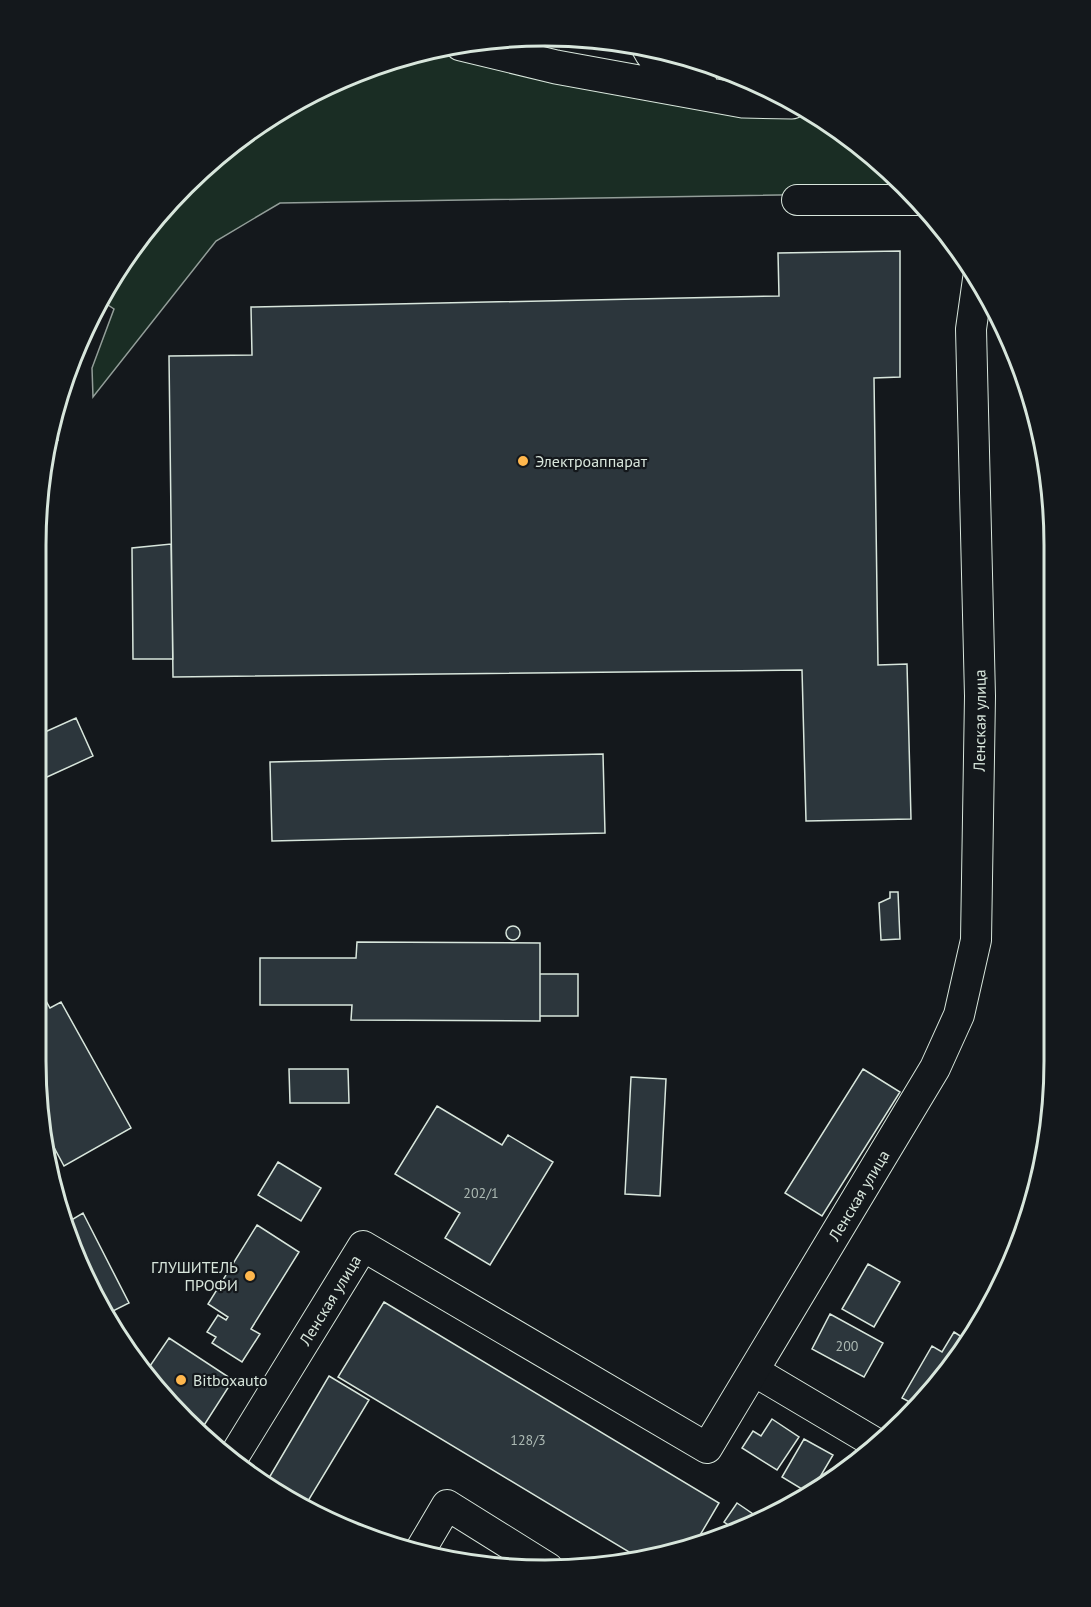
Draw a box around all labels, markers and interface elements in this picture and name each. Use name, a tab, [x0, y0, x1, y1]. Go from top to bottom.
place label: Электроаппарат	[535, 451, 648, 471]
marker: Электроаппарат	[516, 454, 530, 468]
street label: Ленская улица	[969, 669, 990, 773]
street label: Ленская улица	[823, 1146, 894, 1245]
house number: 202/1	[463, 1184, 499, 1202]
street label: Ленская улица	[294, 1251, 365, 1350]
place label: ГЛУШИТЕЛЬ ПРОФИ	[151, 1257, 238, 1295]
marker: ГЛУШИТЕЛЬ ПРОФИ	[243, 1269, 257, 1283]
house number: 200	[836, 1337, 859, 1355]
place label: Bitboxauto	[193, 1370, 268, 1390]
marker: Bitboxauto	[174, 1373, 188, 1387]
house number: 128/3	[510, 1431, 546, 1449]

